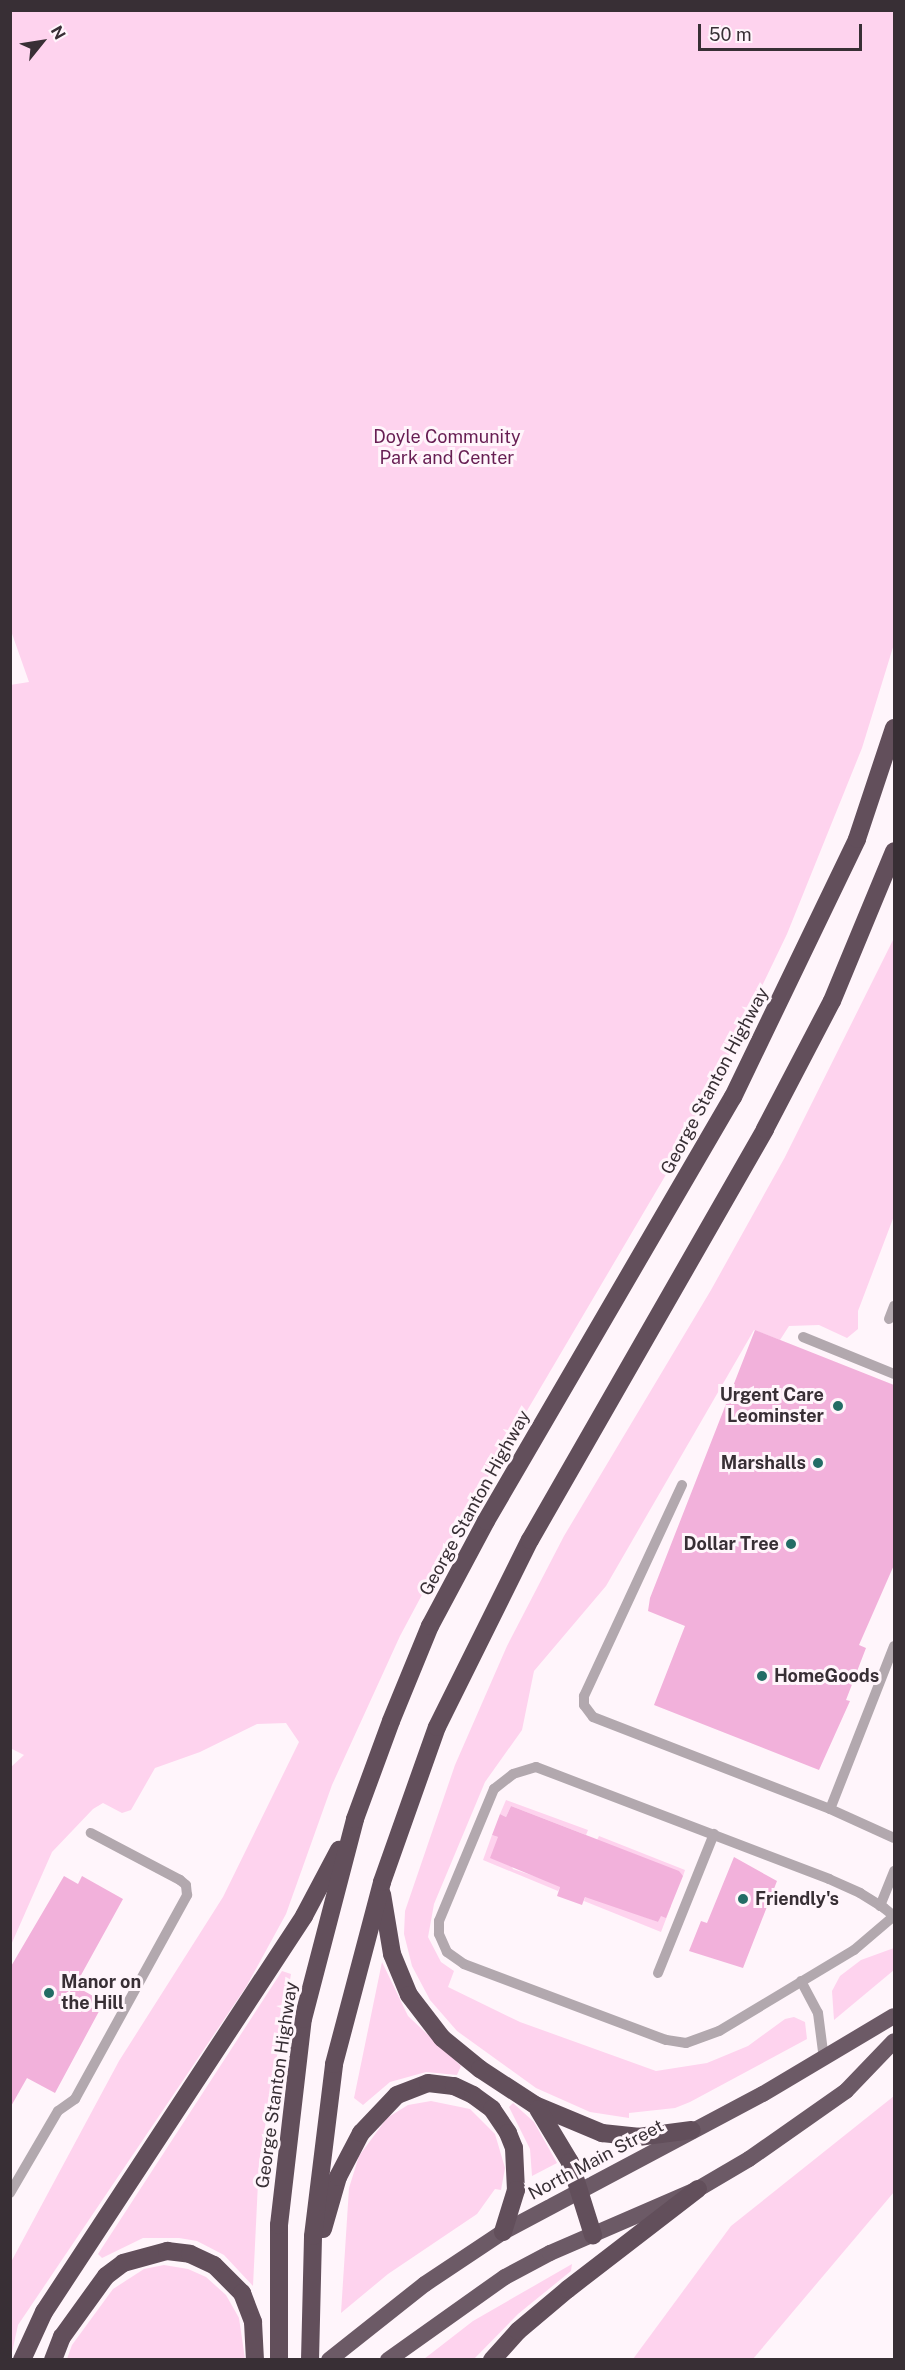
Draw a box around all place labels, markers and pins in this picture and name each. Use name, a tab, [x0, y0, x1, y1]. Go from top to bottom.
place label: Urgent Care Leominster	[720, 1385, 824, 1428]
marker: Urgent Care Leominster	[829, 1397, 847, 1415]
place label: Marshalls	[721, 1452, 806, 1474]
marker: Marshalls	[811, 1456, 825, 1470]
place label: Dollar Tree	[684, 1533, 779, 1555]
marker: Dollar Tree	[784, 1537, 798, 1551]
place label: HomeGoods	[774, 1665, 879, 1687]
marker: HomeGoods	[755, 1669, 769, 1683]
place label: Friendly's	[755, 1888, 839, 1910]
marker: Friendly's	[736, 1892, 750, 1906]
place label: Manor on the Hill	[61, 1972, 141, 2014]
marker: Manor on the Hill	[42, 1986, 56, 2000]

